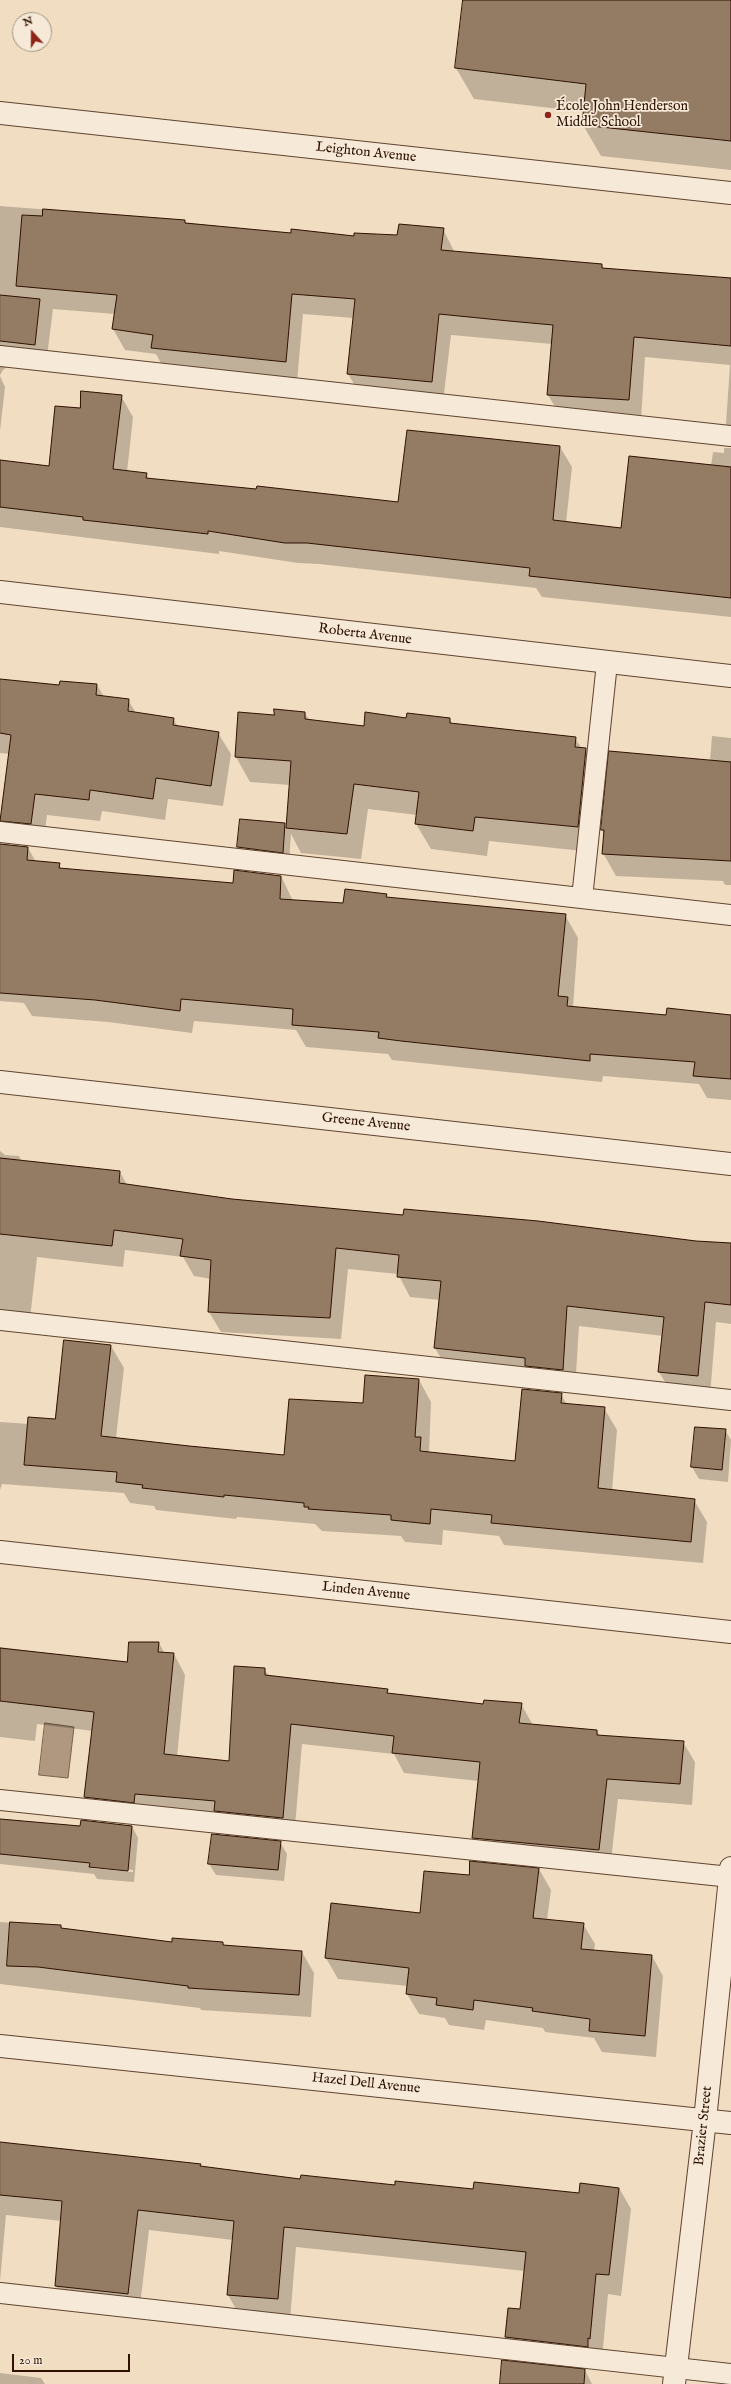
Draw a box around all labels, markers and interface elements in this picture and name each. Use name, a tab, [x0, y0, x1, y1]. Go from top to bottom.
north arrow	[12, 12, 52, 52]
text: N	[21, 13, 35, 30]
place label: École John Henderson Middle School	[556, 99, 688, 132]
marker: École John Henderson Middle School	[543, 110, 553, 120]
street label: Leighton Avenue	[315, 139, 417, 167]
street label: Roberta Avenue	[317, 621, 413, 649]
street label: Greene Avenue	[321, 1110, 411, 1136]
street label: Linden Avenue	[321, 1579, 411, 1605]
street label: Hazel Dell Avenue	[311, 2070, 421, 2098]
street label: Brazier Street	[691, 2085, 717, 2167]
scale bar	[14, 2346, 132, 2372]
text: 20 m	[19, 2353, 42, 2368]

